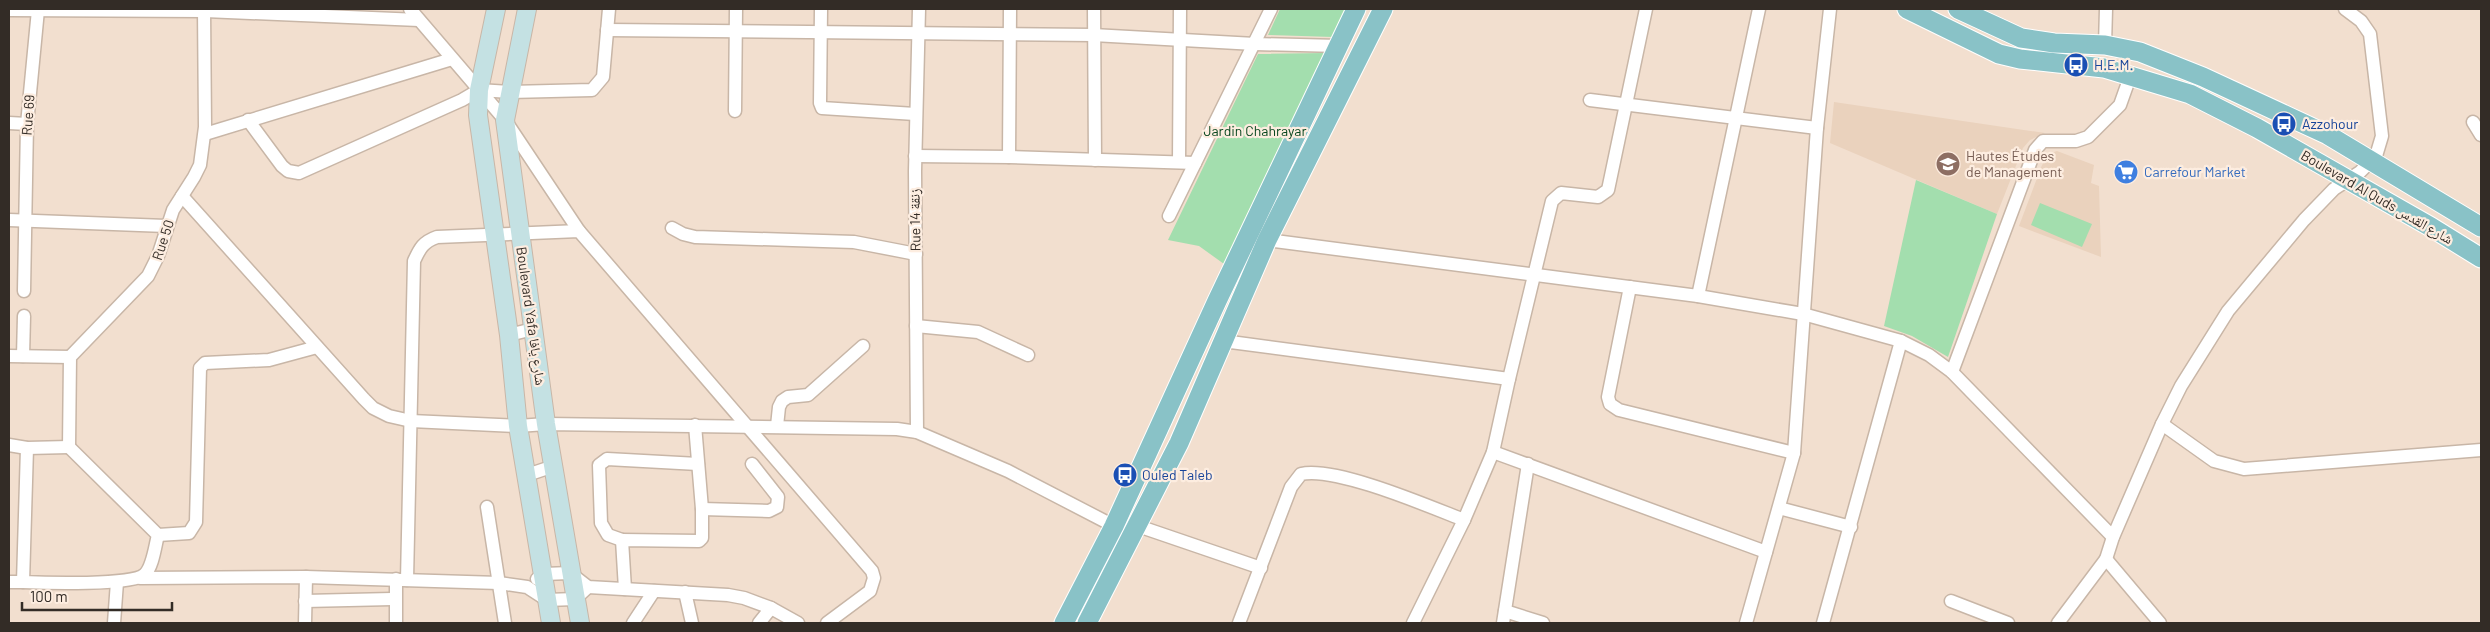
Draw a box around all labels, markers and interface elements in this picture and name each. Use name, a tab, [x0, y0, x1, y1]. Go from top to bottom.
bus stop icon: H.E.M.	[2063, 52, 2089, 78]
place label: H.E.M.	[2094, 56, 2133, 73]
street label: Rue 69	[18, 94, 37, 136]
bus stop icon: Azzohour	[2271, 111, 2297, 137]
place label: Azzohour	[2302, 115, 2358, 132]
park label: Jardin Chahrayar	[1203, 122, 1307, 139]
street label: Boulevard Al Quds شارع القدس	[2297, 146, 2456, 249]
place label: Hautes Études de Management	[1966, 147, 2062, 180]
school or university icon: Hautes Études de Management	[1935, 151, 1961, 177]
supermarket icon: Carrefour Market	[2113, 159, 2139, 185]
place label: Carrefour Market	[2144, 163, 2246, 180]
street label: Rue 14 زنقة	[905, 188, 925, 252]
street label: Rue 50	[148, 218, 177, 262]
street label: Boulevard Yafa شارع يافا	[511, 246, 550, 387]
bus stop icon: Ouled Taleb	[1112, 462, 1138, 488]
place label: Ouled Taleb	[1142, 466, 1213, 483]
scale bar	[22, 580, 172, 612]
text: 100 m	[30, 587, 68, 605]

